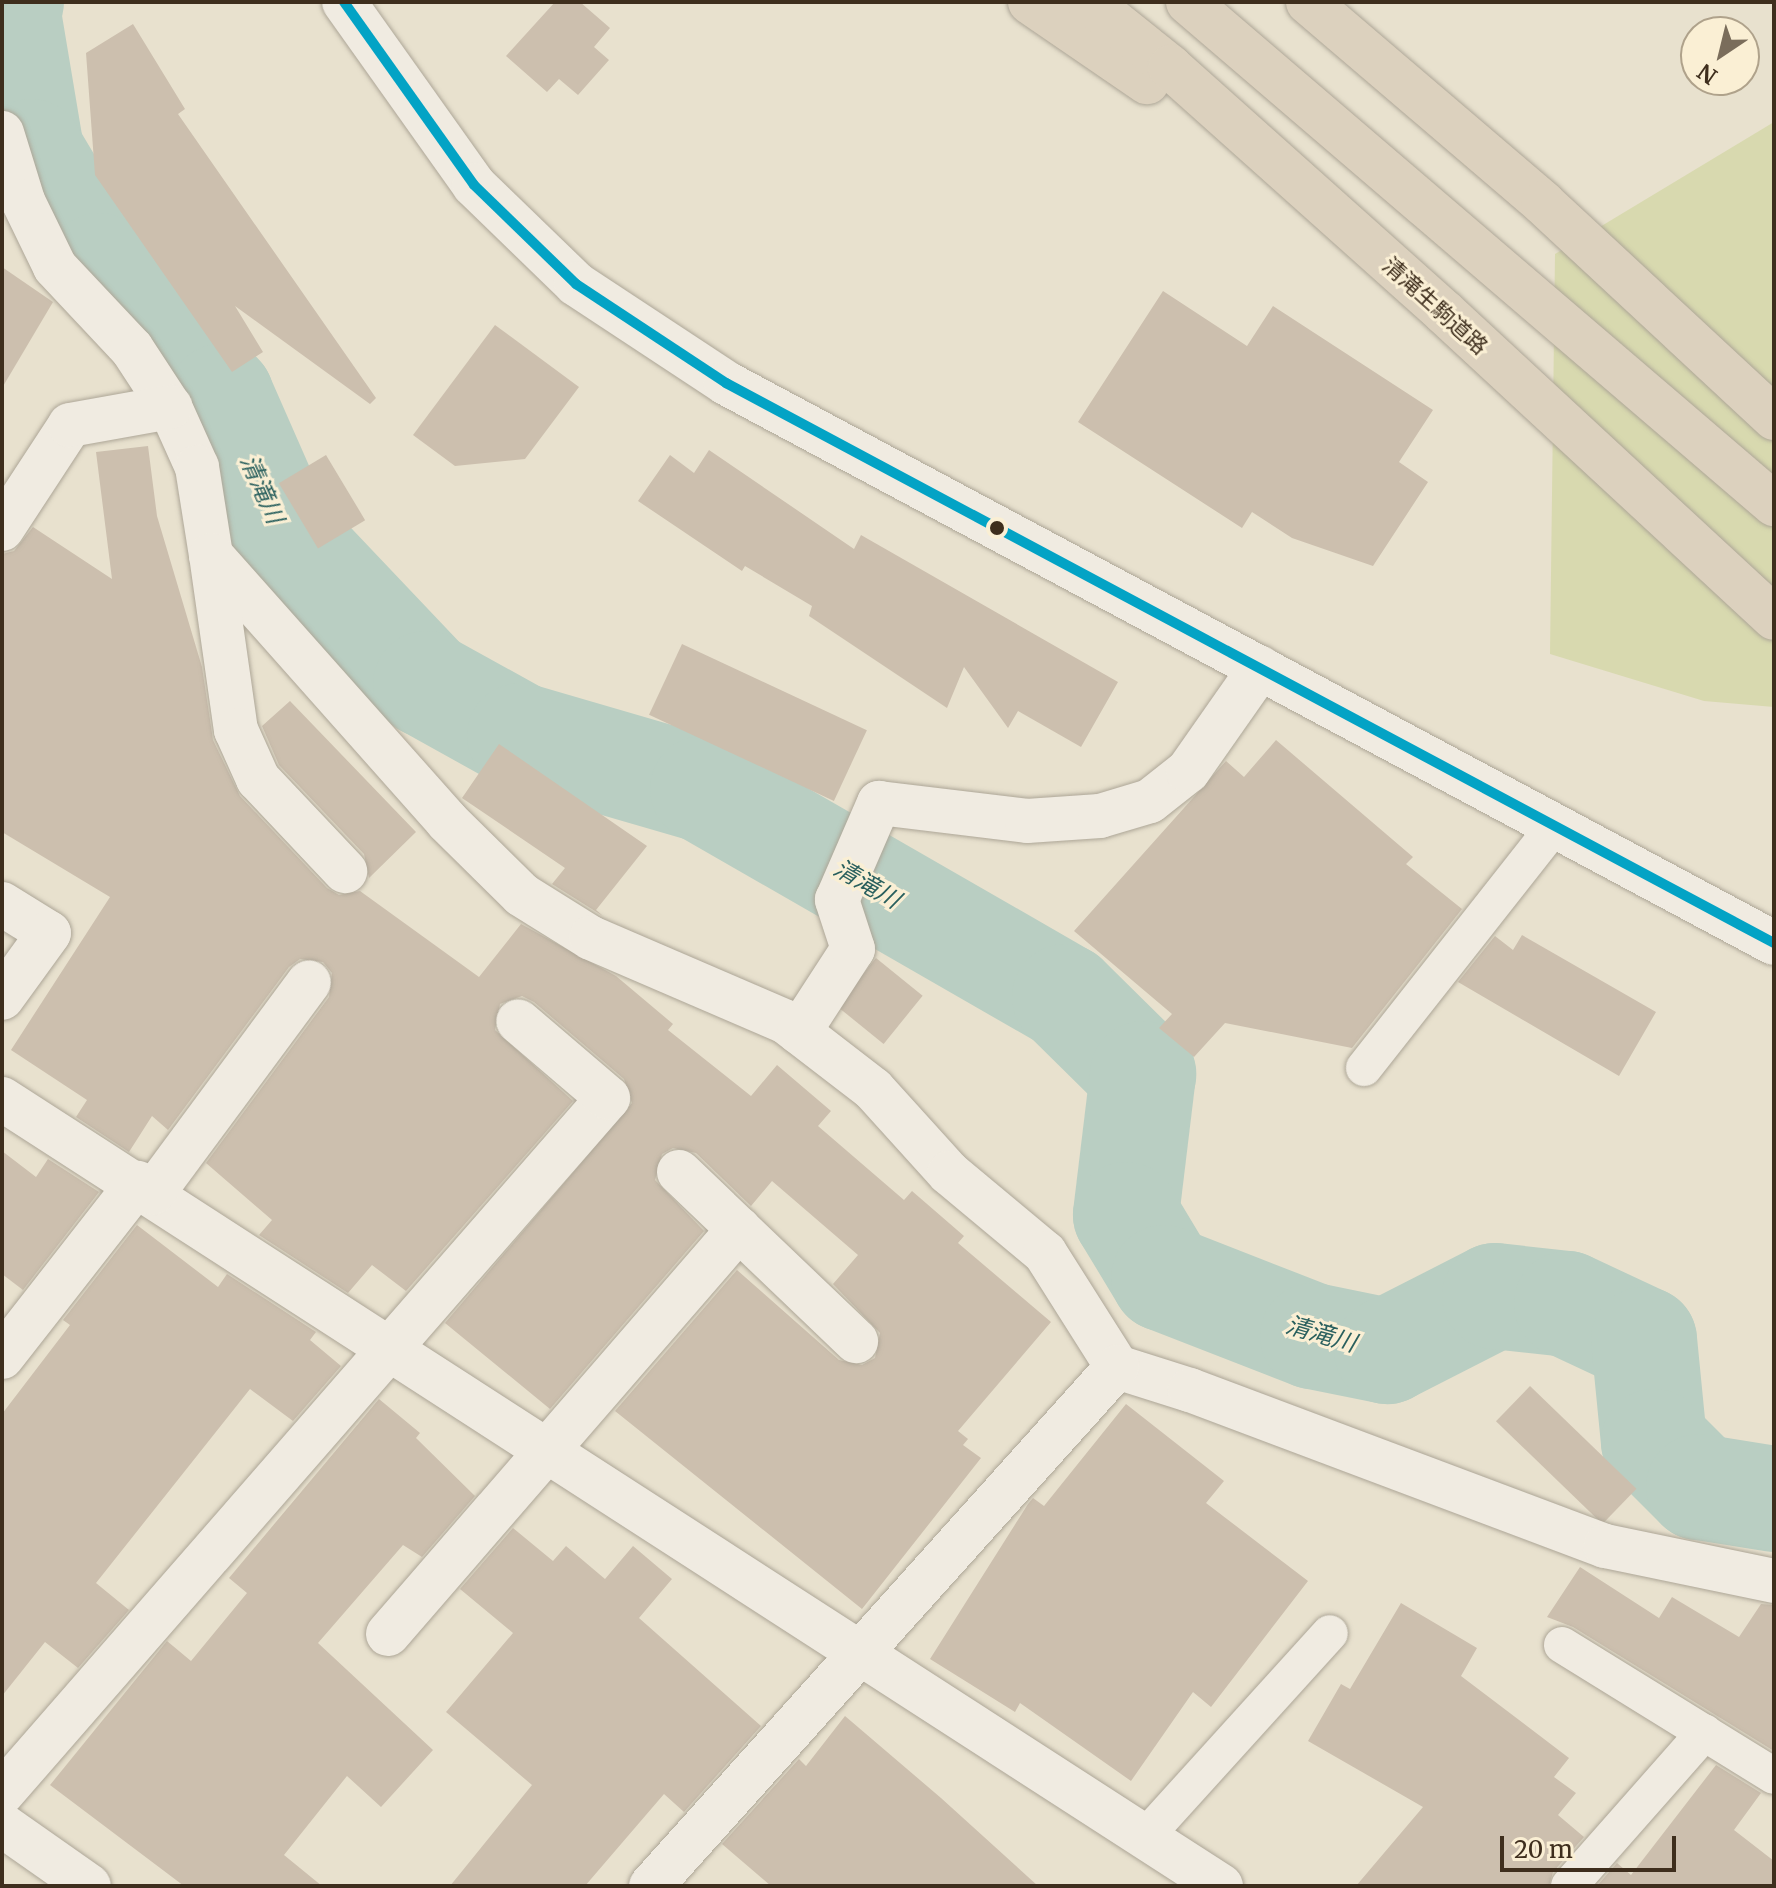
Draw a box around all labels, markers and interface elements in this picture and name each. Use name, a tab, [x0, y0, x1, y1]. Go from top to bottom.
north arrow	[1680, 16, 1760, 96]
text: N	[1692, 58, 1723, 90]
street label: 清滝生駒道路	[1377, 252, 1493, 360]
water label: 清滝川	[234, 450, 290, 528]
unlabelled marker	[989, 520, 1005, 536]
water label: 清滝川	[829, 854, 905, 914]
water label: 清滝川	[1282, 1310, 1360, 1358]
scale bar	[1504, 1820, 1680, 1870]
text: 20 m	[1514, 1834, 1573, 1865]

